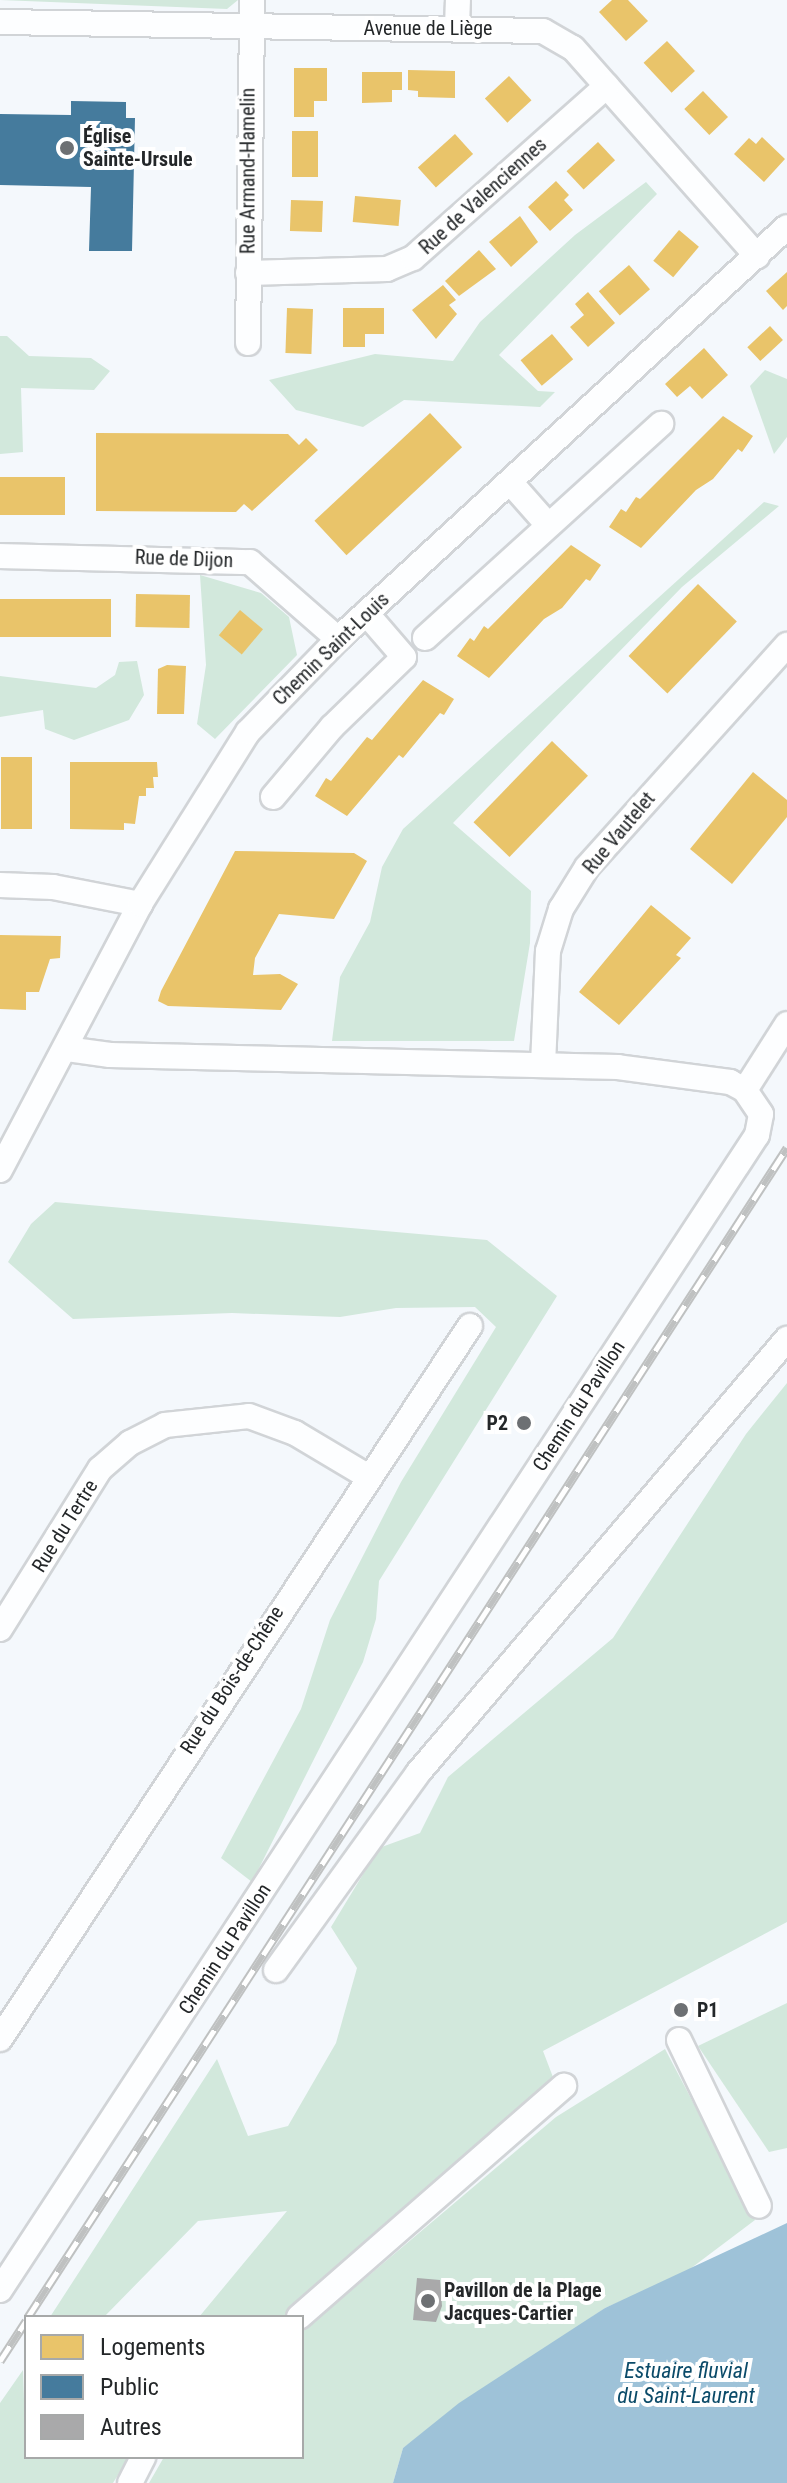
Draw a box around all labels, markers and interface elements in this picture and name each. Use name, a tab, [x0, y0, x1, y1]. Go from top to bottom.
street label: Avenue de Liège	[364, 16, 492, 40]
street label: Rue Armand-Hamelin	[236, 88, 260, 254]
place label: Église Sainte-Ursule	[83, 124, 193, 171]
street label: Rue de Valenciennes	[414, 132, 552, 260]
marker: Église Sainte-Ursule	[58, 139, 76, 157]
street label: Rue de Dijon	[134, 545, 234, 573]
street label: Chemin Saint-Louis	[268, 587, 394, 711]
street label: Rue Vautelet	[578, 787, 660, 879]
street label: Chemin du Pavillon	[528, 1336, 630, 1476]
place label: P2	[487, 1411, 508, 1435]
marker: P2	[515, 1414, 533, 1432]
street label: Rue du Tertre	[27, 1475, 103, 1577]
street label: Rue du Bois-de-Chêne	[175, 1601, 289, 1759]
street label: Chemin du Pavillon	[174, 1879, 276, 2019]
place label: P1	[697, 1998, 718, 2022]
marker: P1	[672, 2001, 690, 2019]
place label: Pavillon de la Plage Jacques-Cartier	[444, 2278, 602, 2325]
marker: Pavillon de la Plage Jacques-Cartier	[419, 2292, 437, 2310]
legend	[24, 2315, 304, 2459]
text: Logements	[100, 2333, 206, 2361]
water label: Estuaire fluvial du Saint-Laurent	[617, 2357, 755, 2408]
text: Public	[100, 2373, 159, 2401]
text: Autres	[100, 2413, 162, 2441]

